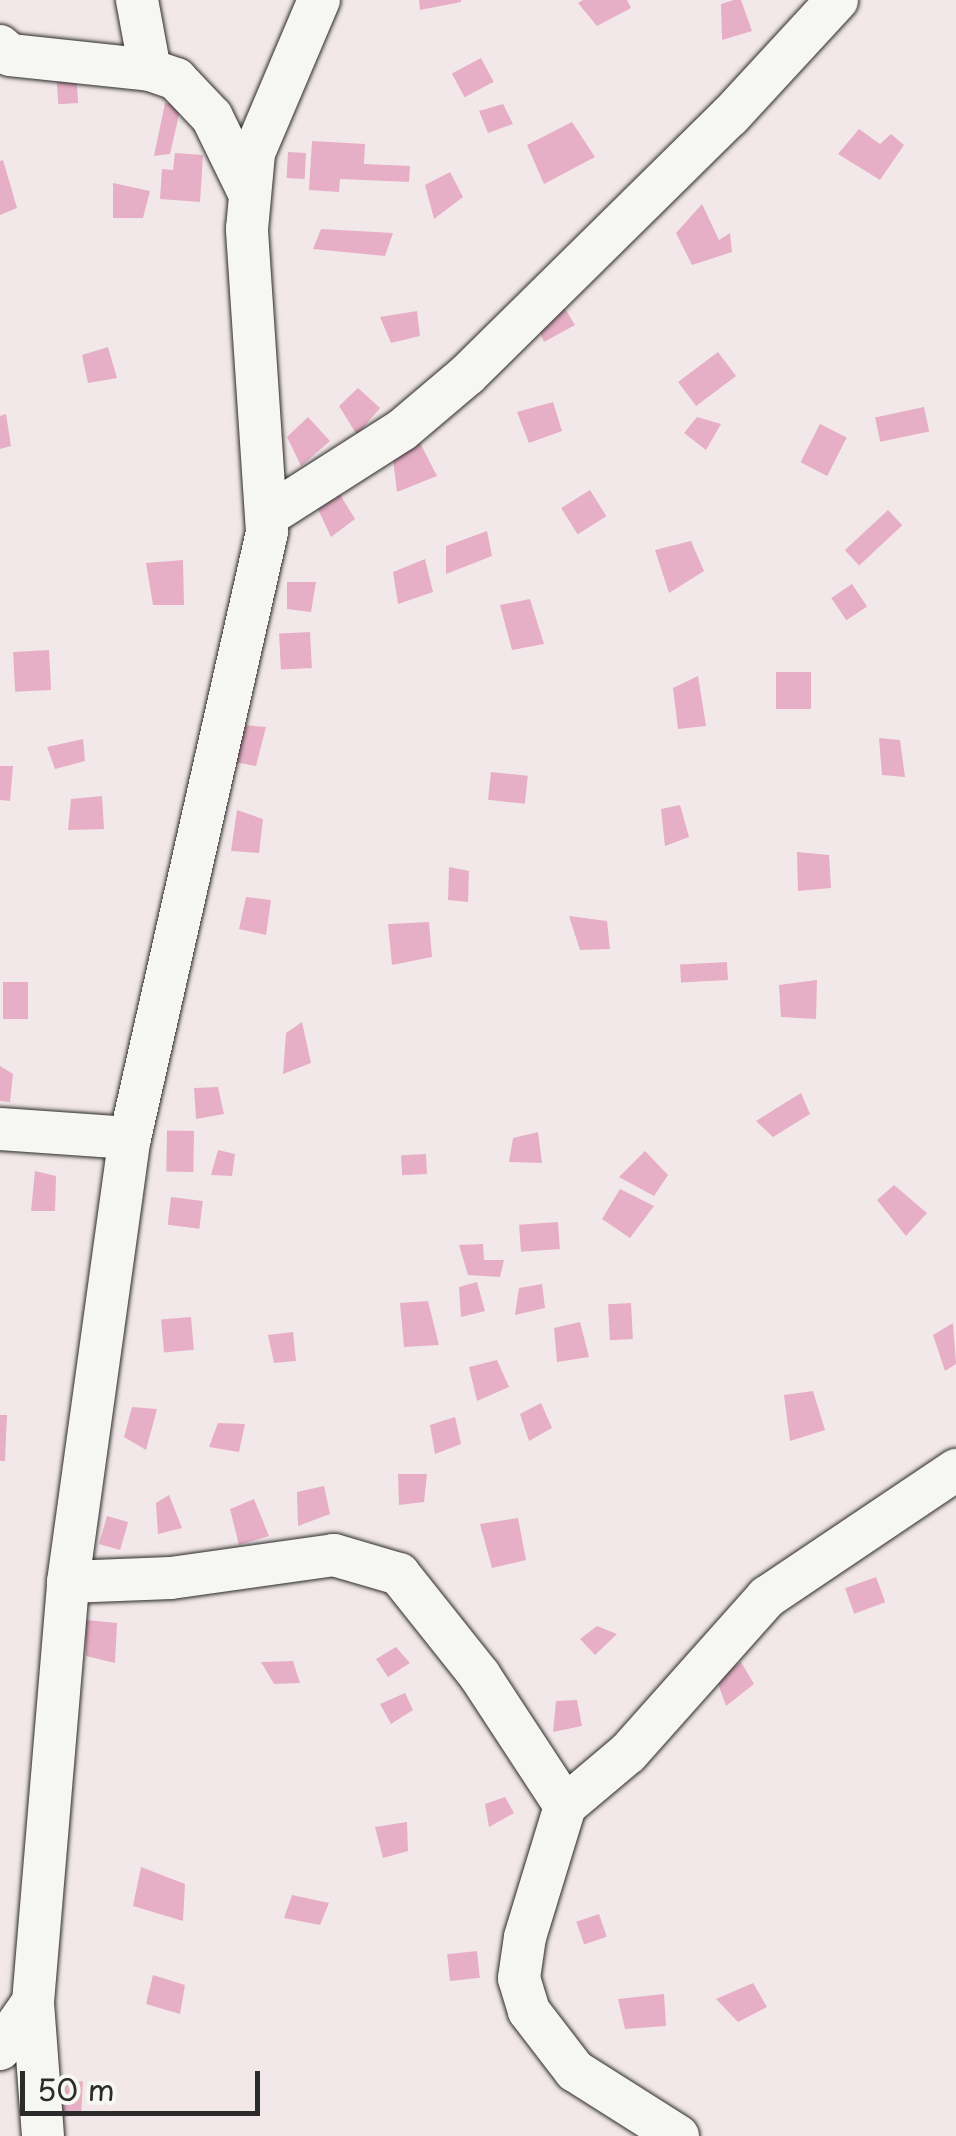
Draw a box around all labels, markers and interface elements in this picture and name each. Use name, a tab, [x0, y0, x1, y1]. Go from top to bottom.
scale bar	[25, 2051, 265, 2113]
text: 50 m	[37, 2066, 115, 2111]

